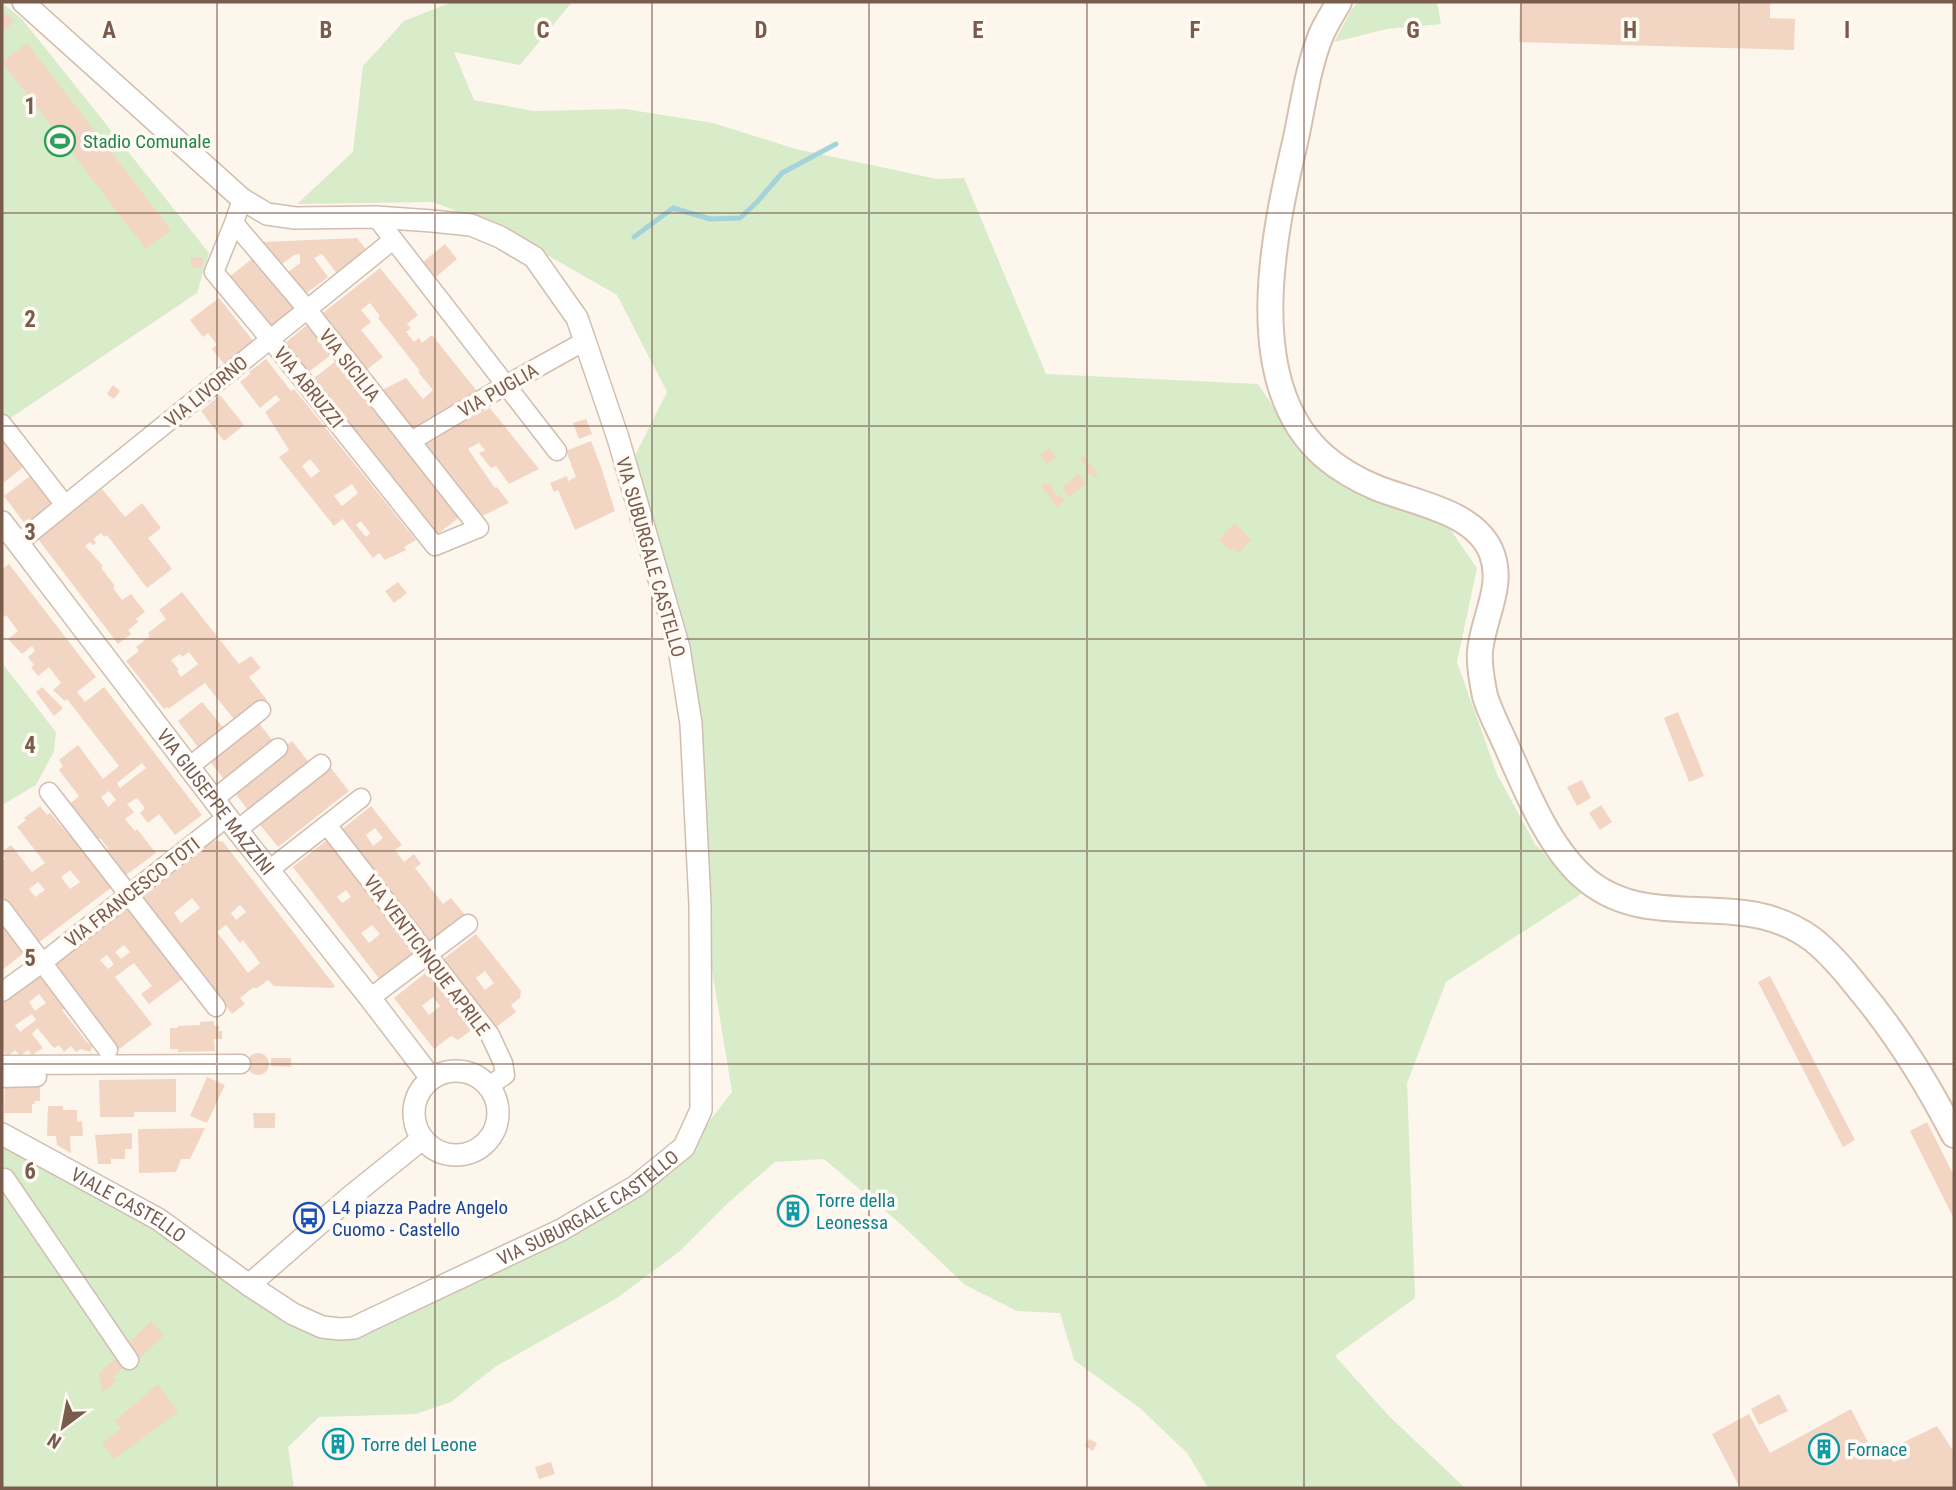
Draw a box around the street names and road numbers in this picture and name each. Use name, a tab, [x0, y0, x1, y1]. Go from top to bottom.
street label: VIA SICILIA	[314, 324, 385, 406]
street label: VIA ABRUZZI	[269, 342, 348, 432]
street label: VIA LIVORNO	[160, 351, 252, 432]
street label: VIA PUGLIA	[454, 358, 542, 422]
street label: VIA SUBURGALE CASTELLO	[611, 454, 690, 660]
street label: VIA GIUSEPPE MAZZINI	[152, 724, 279, 880]
street label: VIA FRANCESCO TOTI	[60, 833, 204, 952]
street label: VIA VENTICINQUE APRILE	[359, 870, 494, 1040]
street label: VIA SUBURGALE CASTELLO	[493, 1145, 683, 1271]
street label: VIALE CASTELLO	[67, 1163, 190, 1247]

